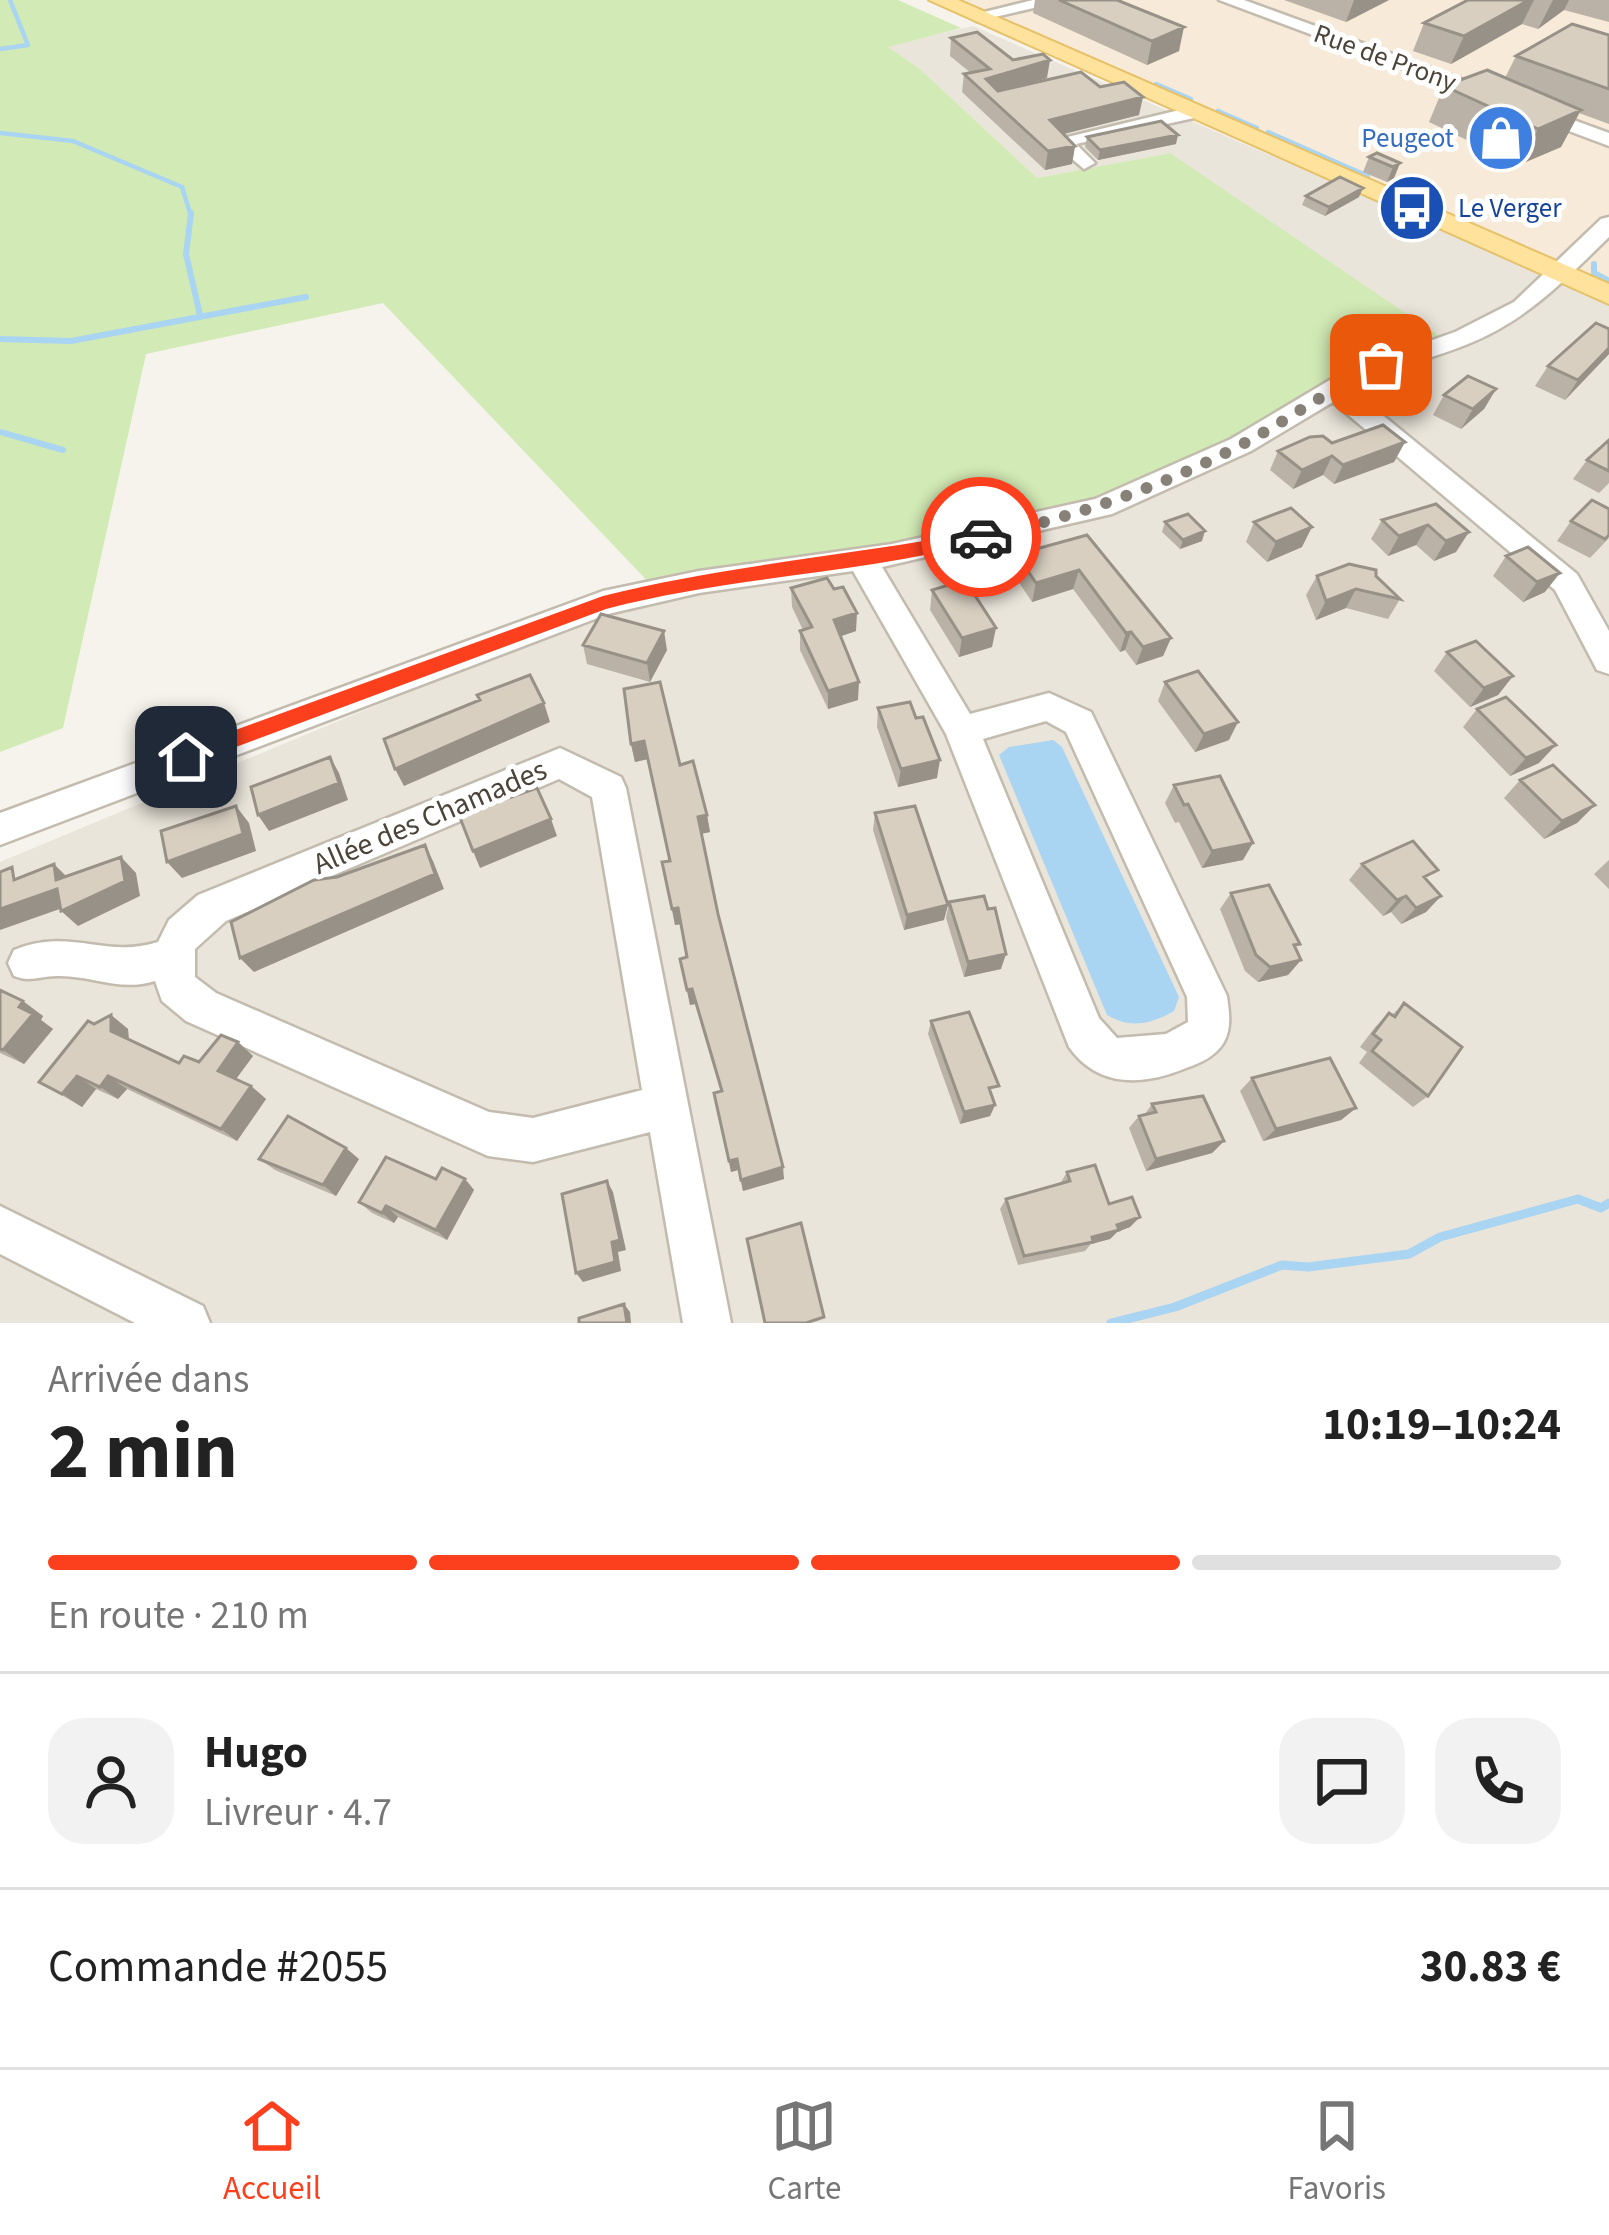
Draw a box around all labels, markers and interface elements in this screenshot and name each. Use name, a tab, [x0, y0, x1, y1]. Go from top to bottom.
street label: Rue de Prony	[1308, 14, 1462, 102]
shop icon: Peugeot	[1466, 103, 1536, 173]
place label: Peugeot	[1361, 119, 1454, 158]
bus stop icon: Le Verger	[1377, 173, 1447, 243]
place label: Le Verger	[1458, 189, 1562, 228]
pin	[1330, 314, 1432, 416]
icon: bag	[1348, 332, 1414, 398]
courier	[921, 477, 1041, 597]
icon: car	[948, 504, 1014, 570]
pin	[135, 706, 237, 808]
icon: home	[153, 724, 219, 790]
street label: Allée des Chamades	[306, 748, 554, 886]
text: Arrivée dans	[48, 1352, 249, 1408]
text: 10:19–10:24	[1322, 1393, 1561, 1457]
text: 2 min	[48, 1397, 238, 1508]
text: En route · 210 m	[48, 1588, 309, 1644]
button: person	[48, 1718, 174, 1844]
button: chat	[1279, 1718, 1405, 1844]
button: phone	[1435, 1718, 1561, 1844]
text: Hugo	[204, 1721, 308, 1785]
text: Livreur · 4.7	[204, 1785, 392, 1841]
text: Commande #2055	[48, 1935, 388, 1999]
text: 30.83 €	[1420, 1935, 1561, 1999]
tab: Accueil	[223, 2093, 321, 2212]
tab: Carte	[767, 2093, 841, 2212]
tab: Favoris	[1288, 2093, 1386, 2212]

